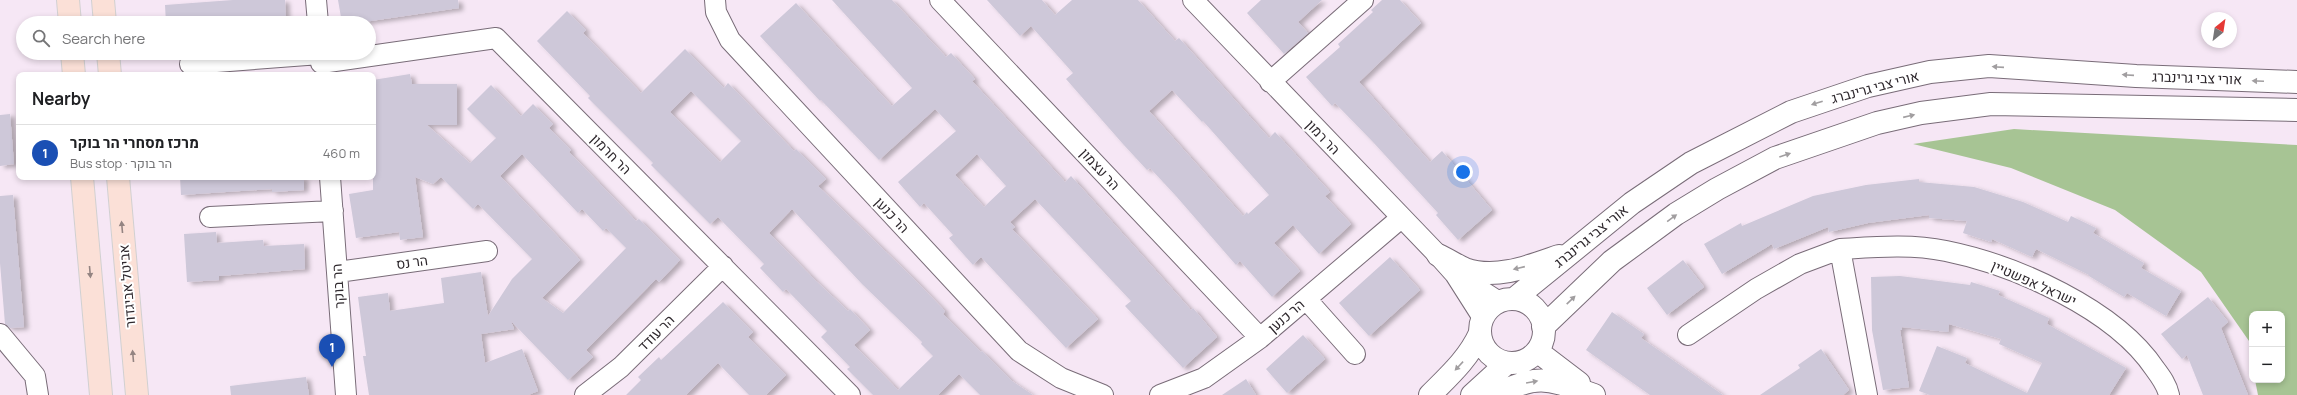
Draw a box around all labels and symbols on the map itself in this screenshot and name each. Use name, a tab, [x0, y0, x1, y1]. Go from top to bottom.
north arrow	[2201, 12, 2237, 48]
one-way arrow	[1992, 63, 2004, 70]
street label: אורי צבי גרינברג	[1829, 66, 1921, 107]
street label: אורי צבי גרינברג	[2152, 66, 2242, 89]
one-way arrow	[2122, 72, 2134, 79]
one-way arrow	[2252, 77, 2264, 84]
one-way arrow	[1811, 100, 1823, 106]
one-way arrow	[1903, 113, 1915, 119]
street label: הר רמון	[1302, 115, 1345, 158]
street label: הר חרמון	[587, 129, 636, 178]
street label: הר עצמון	[1076, 144, 1125, 194]
one-way arrow	[1779, 152, 1791, 158]
your location	[1453, 162, 1473, 182]
street label: הר כנען	[871, 193, 914, 237]
street label: אורי צבי גרינברג	[1550, 200, 1632, 271]
one-way arrow	[1666, 214, 1677, 222]
one-way arrow	[119, 221, 126, 233]
street label: אביטל אביגדור	[113, 244, 140, 328]
street label: הר נס	[395, 250, 429, 273]
street label: ישראל אפשטיין	[1989, 255, 2080, 310]
street label: הר בוקר	[326, 263, 349, 309]
one-way arrow	[87, 266, 94, 278]
one-way arrow	[1513, 266, 1525, 272]
street label: הר כנען	[1263, 294, 1308, 337]
one-way arrow	[1567, 296, 1576, 305]
street label: הר עודד	[633, 310, 678, 355]
pin: 1	[319, 334, 345, 367]
one-way arrow	[130, 350, 137, 362]
one-way arrow	[1455, 361, 1464, 370]
one-way arrow	[1526, 378, 1538, 384]

